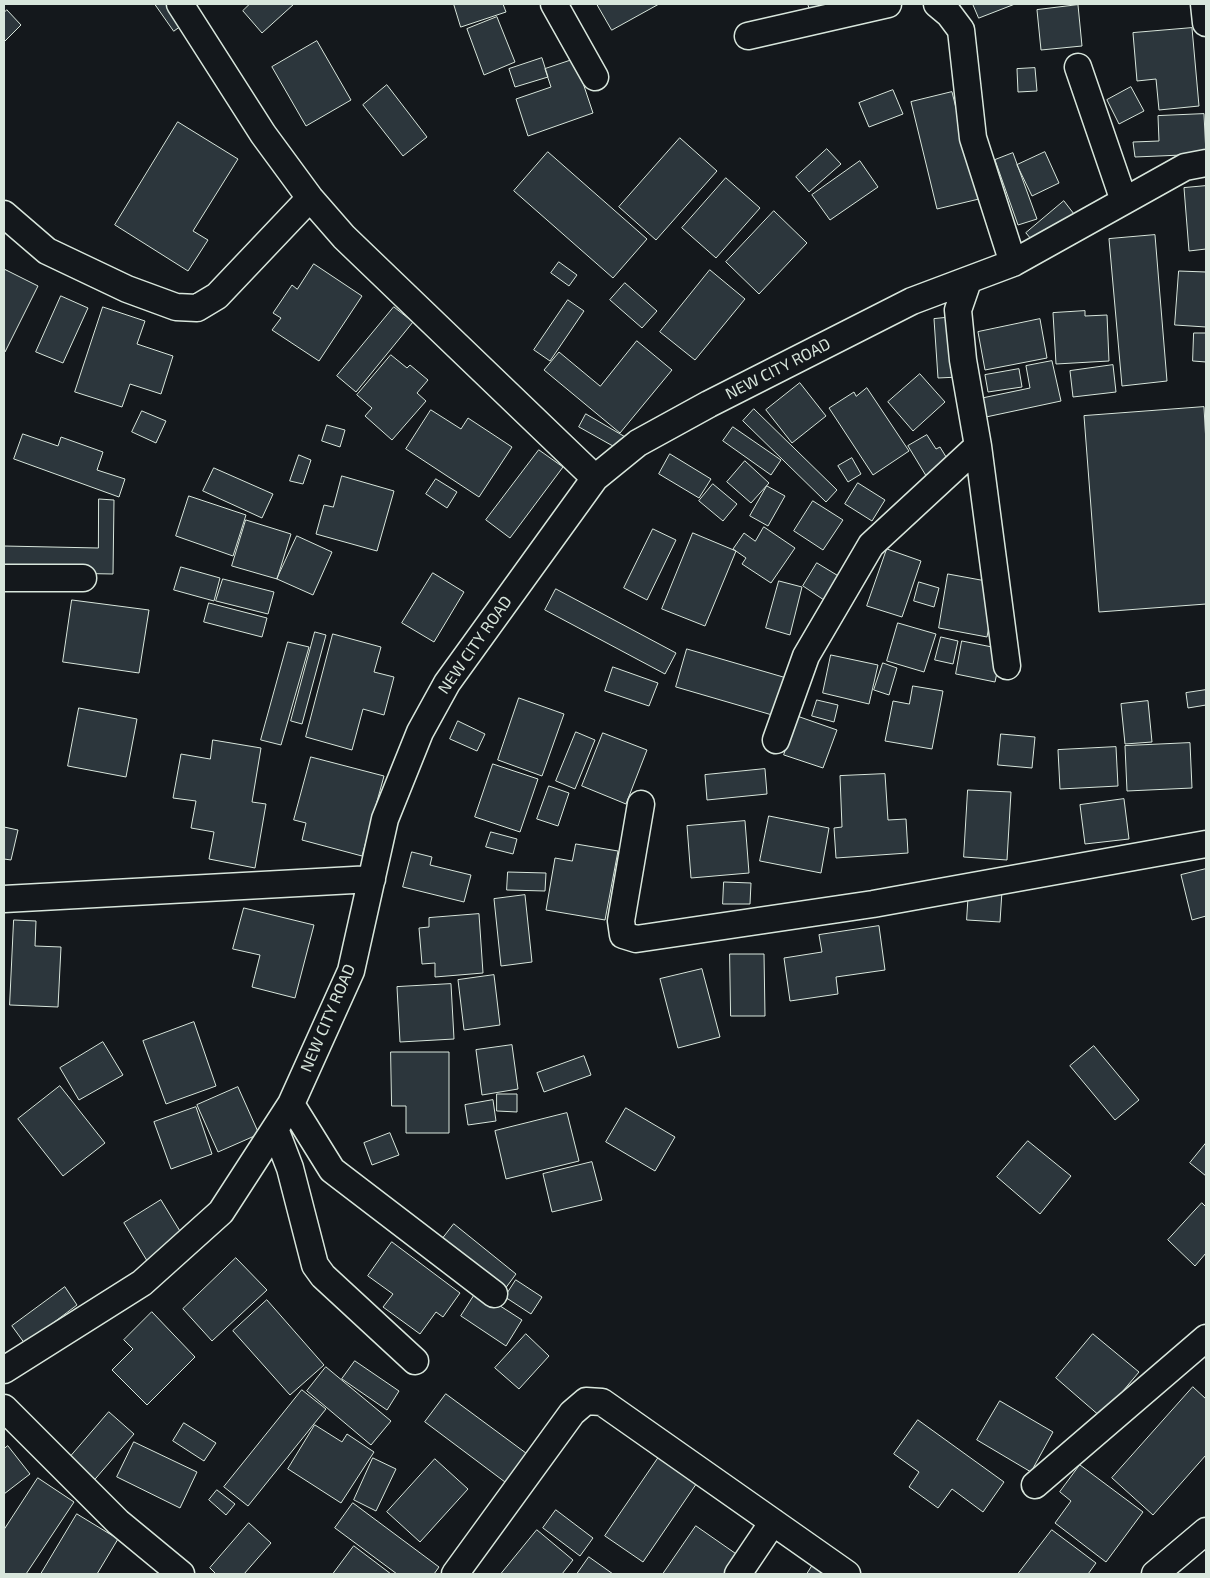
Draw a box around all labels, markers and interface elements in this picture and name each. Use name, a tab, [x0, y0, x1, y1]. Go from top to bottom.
street label: NEW CITY ROAD	[722, 334, 834, 404]
street label: NEW CITY ROAD	[434, 592, 516, 698]
street label: NEW CITY ROAD	[297, 961, 359, 1075]

